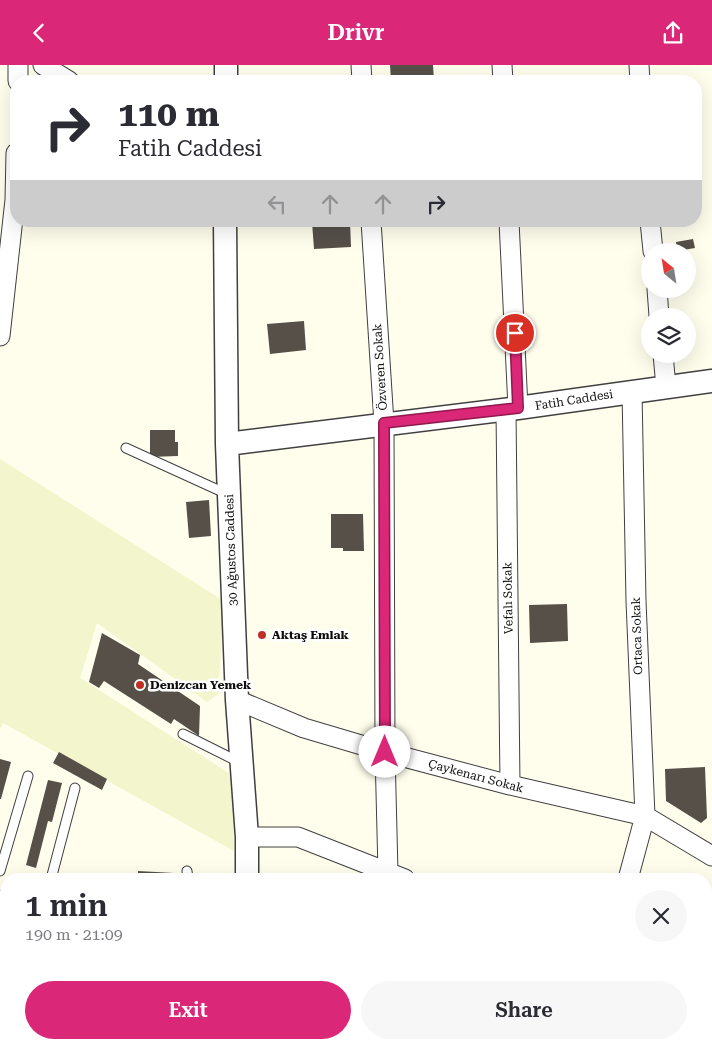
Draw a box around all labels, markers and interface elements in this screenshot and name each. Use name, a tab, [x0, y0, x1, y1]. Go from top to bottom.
icon: back	[25, 19, 53, 47]
icon: share	[659, 19, 687, 47]
text: Drivr	[328, 20, 384, 45]
text: 110 m	[118, 94, 219, 135]
icon: right	[35, 95, 100, 160]
text: Fatih Caddesi	[118, 136, 262, 161]
icon: left	[263, 190, 291, 218]
icon: ahead	[316, 190, 344, 218]
icon: ahead	[369, 190, 397, 218]
icon: right	[422, 190, 450, 218]
north arrow	[641, 243, 696, 297]
map controls	[641, 243, 696, 363]
button: layers	[641, 308, 696, 363]
pin	[494, 312, 536, 354]
icon: arrive	[501, 319, 529, 347]
street label: Özveren Sokak	[370, 323, 390, 411]
street label: Fatih Caddesi	[534, 387, 614, 413]
street label: 30 Ağustos Caddesi	[222, 494, 240, 606]
street label: Vefalı Sokak	[500, 561, 516, 634]
street label: Ortaca Sokak	[629, 596, 645, 675]
place label: Aktaş Emlak	[272, 628, 350, 642]
marker: Aktaş Emlak	[256, 629, 268, 641]
place label: Denizcan Yemek	[150, 678, 252, 692]
marker: Denizcan Yemek	[134, 679, 146, 691]
position arrow	[358, 725, 410, 777]
street label: Çaykenarı Sokak	[427, 757, 526, 796]
text: 1 min	[25, 888, 108, 923]
button: close	[635, 890, 687, 942]
text: 190 m · 21:09	[25, 925, 123, 944]
button: Exit	[25, 981, 351, 1039]
button: Share	[361, 981, 687, 1039]

